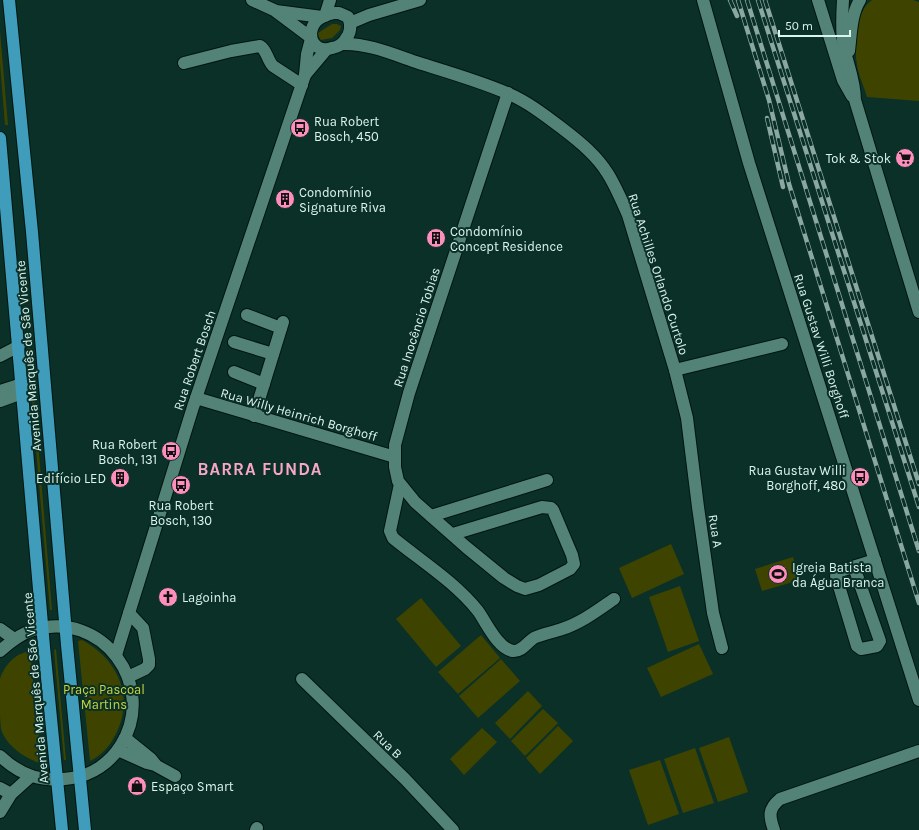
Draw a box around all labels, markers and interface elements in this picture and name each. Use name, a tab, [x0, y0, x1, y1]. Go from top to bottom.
scale bar	[779, 12, 850, 38]
text: 50 m	[785, 19, 813, 33]
place label: Rua Robert Bosch, 450	[314, 114, 379, 144]
bus stop icon: Rua Robert Bosch, 450	[289, 117, 311, 139]
supermarket icon: Tok & Stok	[894, 147, 916, 169]
place label: Tok & Stok	[826, 151, 891, 166]
place label: Condomínio Signature Riva	[299, 185, 386, 215]
building icon: Condomínio Signature Riva	[274, 188, 296, 210]
street label: Rua Achilles Orlando Curtolo	[625, 192, 692, 357]
place label: Condomínio Concept Residence	[450, 224, 563, 254]
building icon: Condomínio Concept Residence	[425, 227, 447, 249]
street label: Avenida Marquês de São Vicente	[13, 259, 45, 452]
street label: Rua Inocêncio Tobias	[390, 265, 443, 389]
street label: Rua Gustav Willi Borghoff	[791, 272, 852, 421]
street label: Rua Robert Bosch	[170, 308, 219, 412]
street label: Rua Willy Heinrich Borghoff	[219, 385, 379, 444]
place label: Rua Robert Bosch, 131	[92, 437, 157, 467]
bus stop icon: Rua Robert Bosch, 131	[160, 440, 182, 462]
district label: BARRA FUNDA	[198, 459, 322, 479]
place label: Rua Gustav Willi Borghoff, 480	[749, 463, 846, 493]
bus stop icon: Rua Gustav Willi Borghoff, 480	[849, 466, 871, 488]
building icon: Edifício LED	[109, 467, 131, 489]
place label: Edifício LED	[36, 471, 106, 486]
bus stop icon: Rua Robert Bosch, 130	[170, 474, 192, 496]
place label: Rua Robert Bosch, 130	[148, 498, 214, 528]
street label: Rua A	[705, 513, 726, 549]
place label: Igreja Batista da Água Branca	[792, 560, 885, 590]
sports icon: Igreja Batista da Água Branca	[767, 563, 789, 585]
church icon: Lagoinha	[157, 586, 179, 608]
place label: Lagoinha	[182, 590, 236, 605]
street label: Avenida Marquês de São Vicente	[20, 591, 52, 784]
park label: Praça Pascoal Martins	[63, 682, 145, 712]
street label: Rua B	[370, 727, 405, 762]
shop icon: Espaço Smart	[126, 775, 148, 797]
place label: Espaço Smart	[151, 779, 234, 794]

